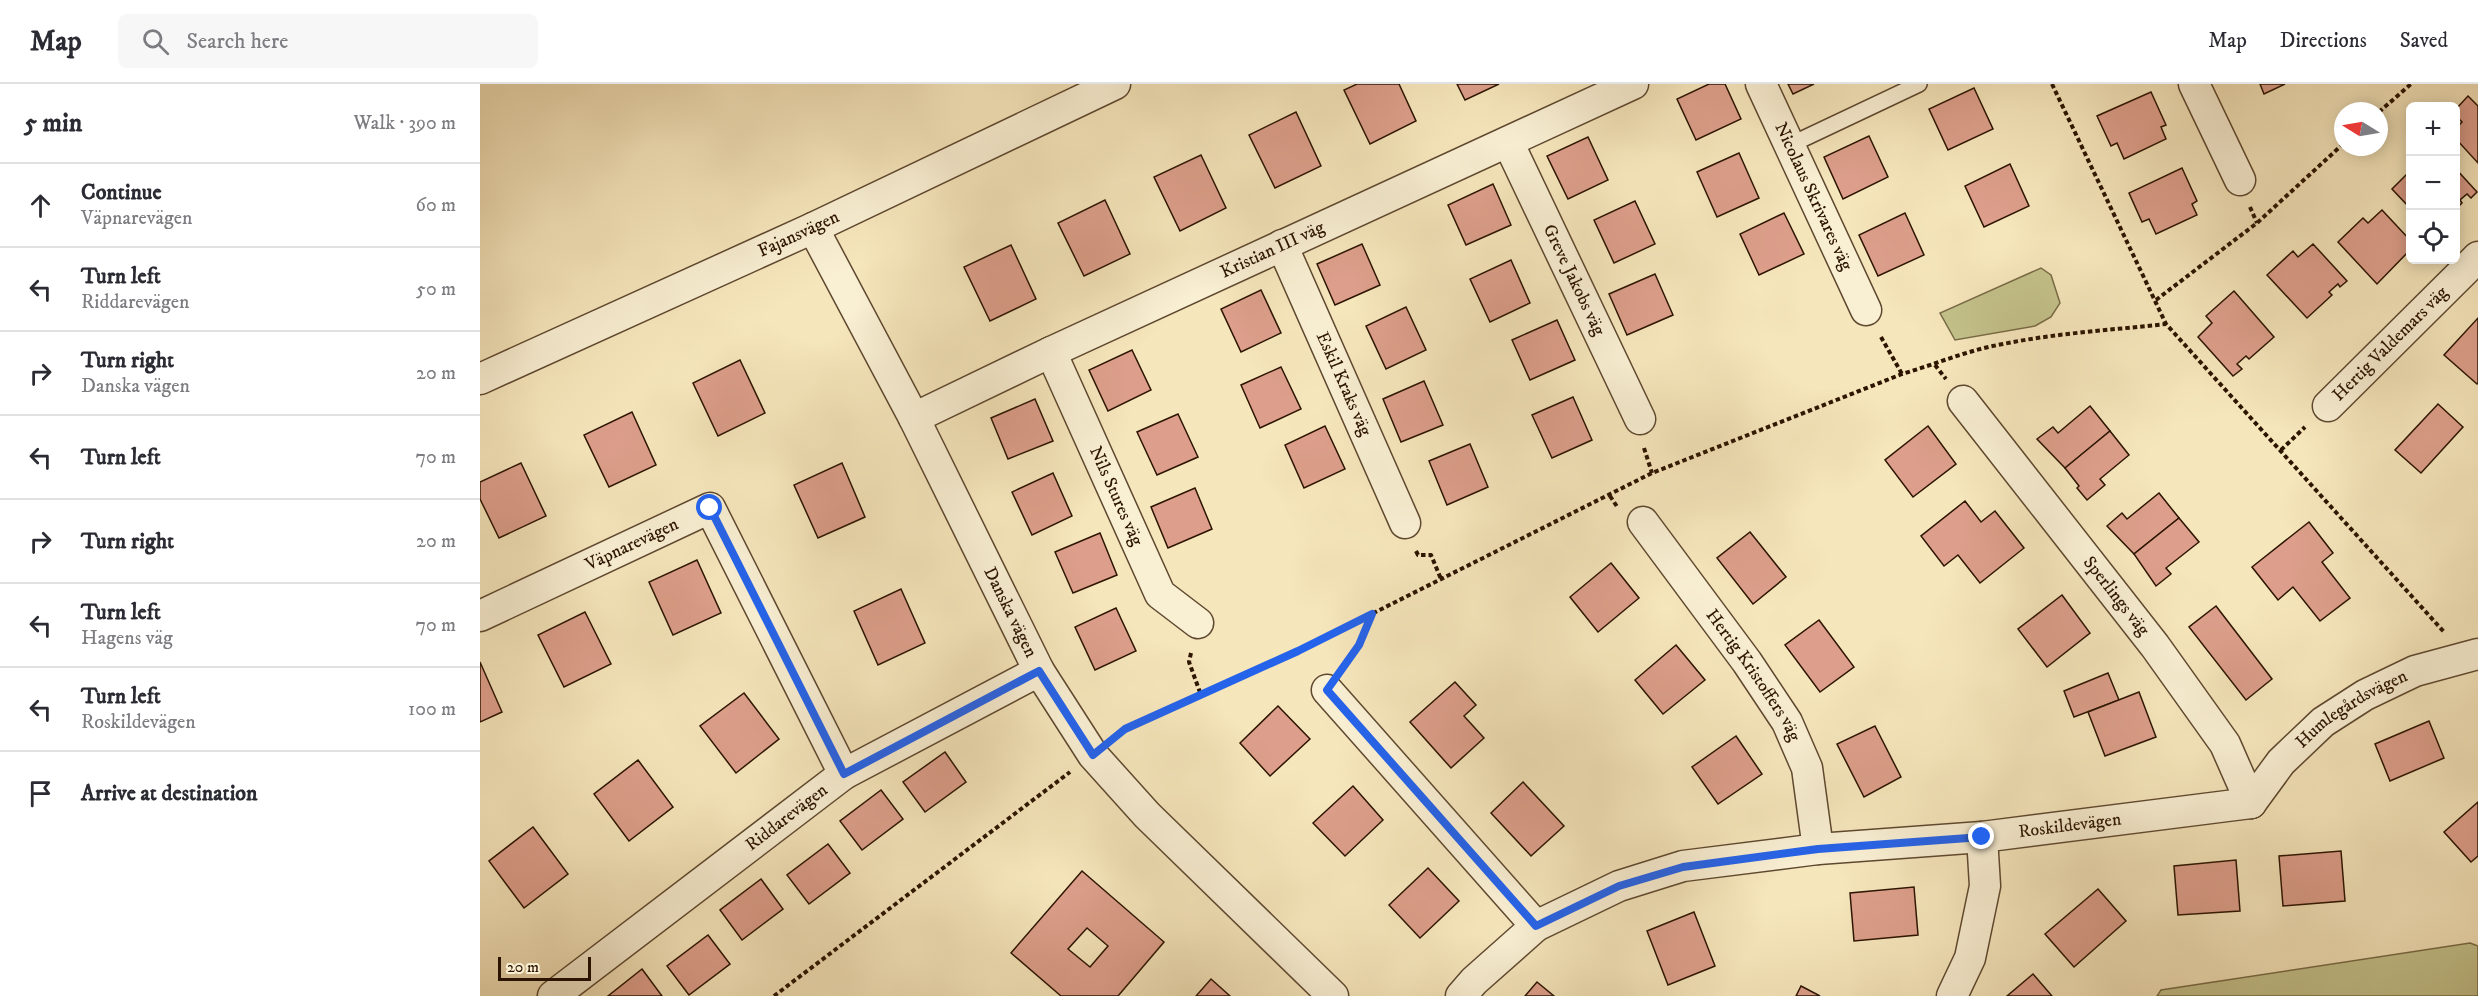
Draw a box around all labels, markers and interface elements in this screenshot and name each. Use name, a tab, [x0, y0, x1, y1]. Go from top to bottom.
search box	[118, 14, 538, 68]
text: Map	[30, 24, 82, 59]
icon: search	[139, 25, 172, 58]
text: Search here	[187, 28, 288, 55]
text: Map	[2208, 28, 2247, 54]
text: Directions	[2280, 28, 2367, 54]
text: Saved	[2400, 28, 2448, 54]
north arrow	[2334, 102, 2388, 156]
map controls	[2406, 102, 2460, 264]
button: +	[2406, 102, 2460, 156]
text: 5 min	[24, 107, 82, 140]
text: Walk · 390 m	[354, 111, 456, 136]
street label: Nicolaus Skrivares väg	[1769, 119, 1857, 274]
button: −	[2406, 156, 2460, 210]
text: Continue	[81, 179, 162, 206]
icon: ahead	[24, 189, 57, 222]
text: 60 m	[416, 193, 456, 218]
text: Väpnarevägen	[81, 206, 192, 231]
street label: Fajansvägen	[755, 206, 843, 262]
button: locate	[2406, 210, 2460, 264]
street label: Kristian III väg	[1217, 216, 1328, 283]
street label: Greve Jakobs väg	[1538, 221, 1610, 340]
text: Turn left	[81, 263, 161, 290]
icon: left	[24, 273, 57, 306]
text: 50 m	[416, 277, 456, 302]
street label: Hertig Valdemars väg	[2328, 282, 2453, 406]
text: Riddarevägen	[81, 290, 189, 315]
street label: Eskil Kraks väg	[1311, 328, 1376, 440]
text: Turn right	[81, 347, 174, 374]
icon: right	[24, 357, 57, 390]
text: 20 m	[416, 361, 456, 386]
text: Danska vägen	[81, 374, 190, 399]
icon: left	[24, 441, 57, 474]
street label: Nils Stures väg	[1084, 443, 1148, 549]
text: Turn left	[81, 444, 161, 471]
text: 70 m	[415, 445, 456, 470]
route start	[696, 494, 722, 520]
street label: Väpnarevägen	[581, 513, 683, 576]
icon: right	[24, 525, 57, 558]
text: Turn right	[81, 528, 174, 555]
text: 20 m	[416, 529, 456, 554]
street label: Sperlings väg	[2078, 552, 2154, 641]
street label: Danska vägen	[978, 564, 1042, 662]
text: Turn left	[81, 599, 161, 626]
street label: Hertig Kristoffers väg	[1701, 605, 1805, 745]
icon: left	[24, 609, 57, 642]
text: 70 m	[415, 613, 456, 638]
text: Hagens väg	[81, 626, 173, 651]
street label: Humlegårdsvägen	[2291, 665, 2412, 753]
text: Turn left	[81, 683, 161, 710]
icon: left	[24, 693, 57, 726]
text: 100 m	[408, 697, 456, 722]
text: Roskildevägen	[81, 710, 196, 735]
icon: arrive	[24, 777, 57, 810]
street label: Riddarevägen	[741, 779, 833, 856]
text: Arrive at destination	[81, 780, 258, 807]
street label: Roskildevägen	[2017, 808, 2123, 843]
route end	[1968, 823, 1994, 849]
scale bar	[498, 954, 591, 982]
text: 20 m	[507, 957, 539, 977]

